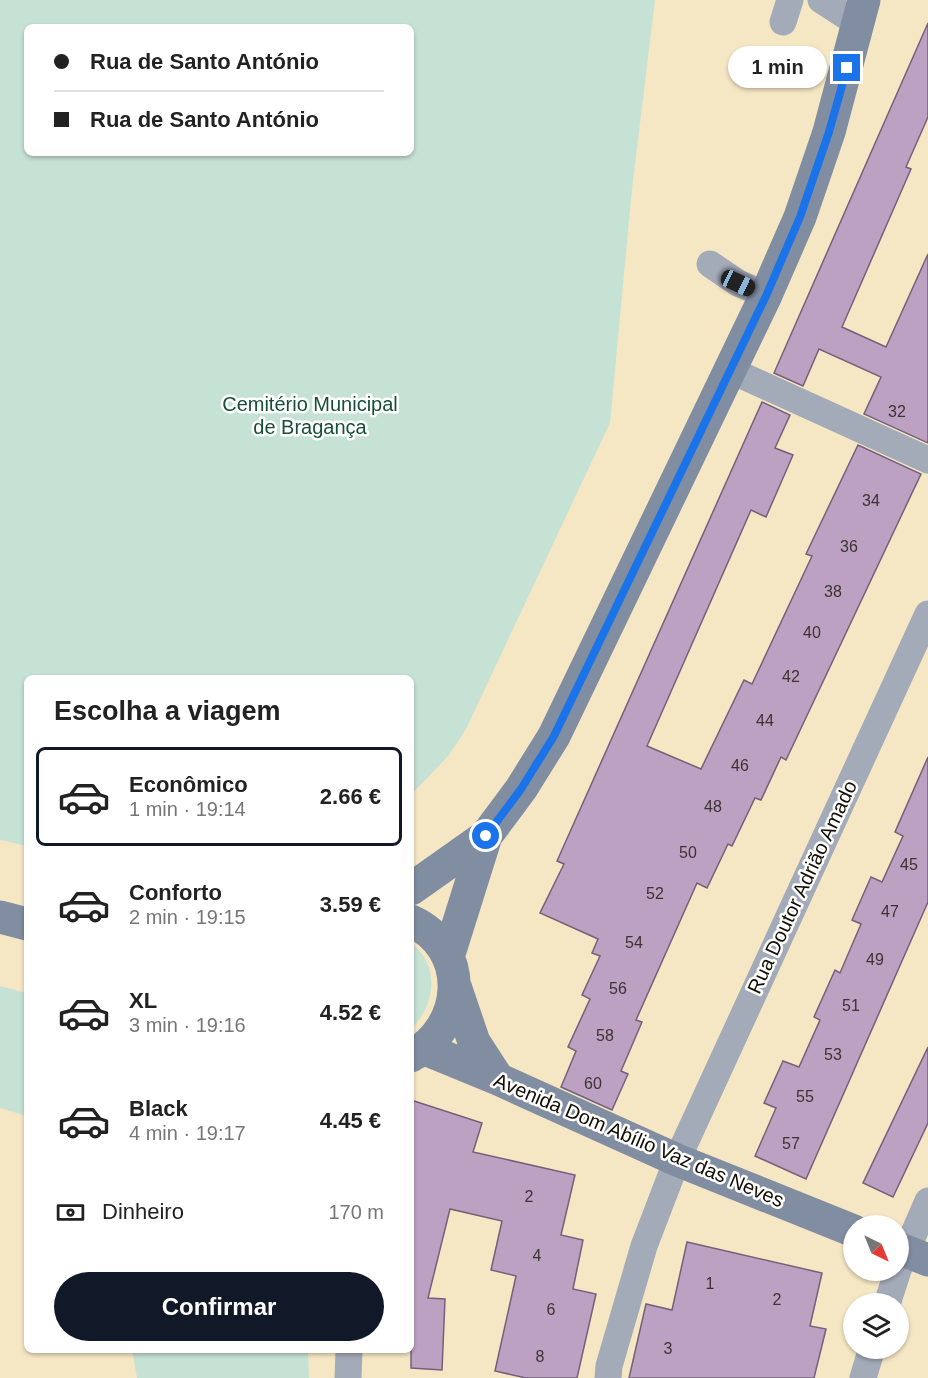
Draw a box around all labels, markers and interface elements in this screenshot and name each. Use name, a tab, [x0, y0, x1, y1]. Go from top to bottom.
callout: 1 min	[727, 47, 826, 89]
text: Rua de Santo António	[90, 49, 319, 74]
route end	[833, 54, 860, 81]
text: 1 min	[751, 56, 804, 78]
text: Rua de Santo António	[90, 107, 319, 132]
car	[718, 267, 758, 299]
park label: Cemitério Municipal de Bragança	[222, 393, 398, 438]
house number: 32	[888, 403, 906, 420]
house number: 34	[862, 492, 880, 509]
house number: 36	[840, 538, 858, 555]
house number: 38	[824, 583, 842, 600]
house number: 40	[803, 624, 821, 641]
house number: 42	[782, 668, 800, 685]
text: Escolha a viagem	[54, 696, 281, 726]
house number: 44	[756, 712, 774, 729]
house number: 46	[731, 757, 749, 774]
icon: car	[57, 770, 111, 824]
text: Econômico	[129, 772, 248, 797]
street label: Rua Doutor Adrião Amado	[743, 777, 861, 997]
text: 2.66 €	[320, 784, 381, 809]
text: 1 min · 19:14	[129, 798, 246, 820]
house number: 48	[704, 798, 722, 815]
route start	[472, 822, 499, 849]
house number: 50	[679, 844, 697, 861]
house number: 45	[900, 856, 918, 873]
icon: car	[57, 878, 111, 932]
text: Conforto	[129, 880, 222, 905]
house number: 52	[646, 885, 664, 902]
text: 3.59 €	[320, 892, 381, 917]
house number: 47	[881, 903, 899, 920]
text: 2 min · 19:15	[129, 906, 246, 928]
house number: 54	[625, 934, 643, 951]
house number: 49	[866, 951, 884, 968]
house number: 56	[609, 980, 627, 997]
icon: car	[57, 986, 111, 1040]
text: XL	[129, 988, 157, 1013]
house number: 51	[842, 997, 860, 1014]
text: 4.52 €	[320, 1000, 381, 1025]
text: 3 min · 19:16	[129, 1014, 246, 1036]
house number: 58	[596, 1027, 614, 1044]
house number: 53	[824, 1046, 842, 1063]
street label: Avenida Dom Abílio Vaz das Neves	[491, 1069, 787, 1211]
house number: 60	[584, 1075, 602, 1092]
house number: 55	[796, 1088, 814, 1105]
icon: car	[57, 1094, 111, 1148]
text: Black	[129, 1096, 188, 1121]
text: 4.45 €	[320, 1108, 381, 1133]
text: 4 min · 19:17	[129, 1122, 246, 1144]
house number: 57	[782, 1135, 800, 1152]
house number: 2	[525, 1188, 534, 1205]
icon: cash	[54, 1196, 87, 1229]
text: Dinheiro	[102, 1199, 184, 1224]
text: 170 m	[328, 1201, 384, 1223]
north arrow	[843, 1215, 909, 1281]
map controls	[843, 1215, 909, 1359]
house number: 4	[533, 1247, 542, 1264]
button: Confirmar	[54, 1272, 384, 1341]
house number: 1	[706, 1275, 715, 1292]
house number: 2	[773, 1291, 782, 1308]
button: layers	[843, 1293, 909, 1359]
house number: 6	[547, 1301, 556, 1318]
house number: 3	[664, 1340, 673, 1357]
house number: 8	[536, 1348, 545, 1365]

